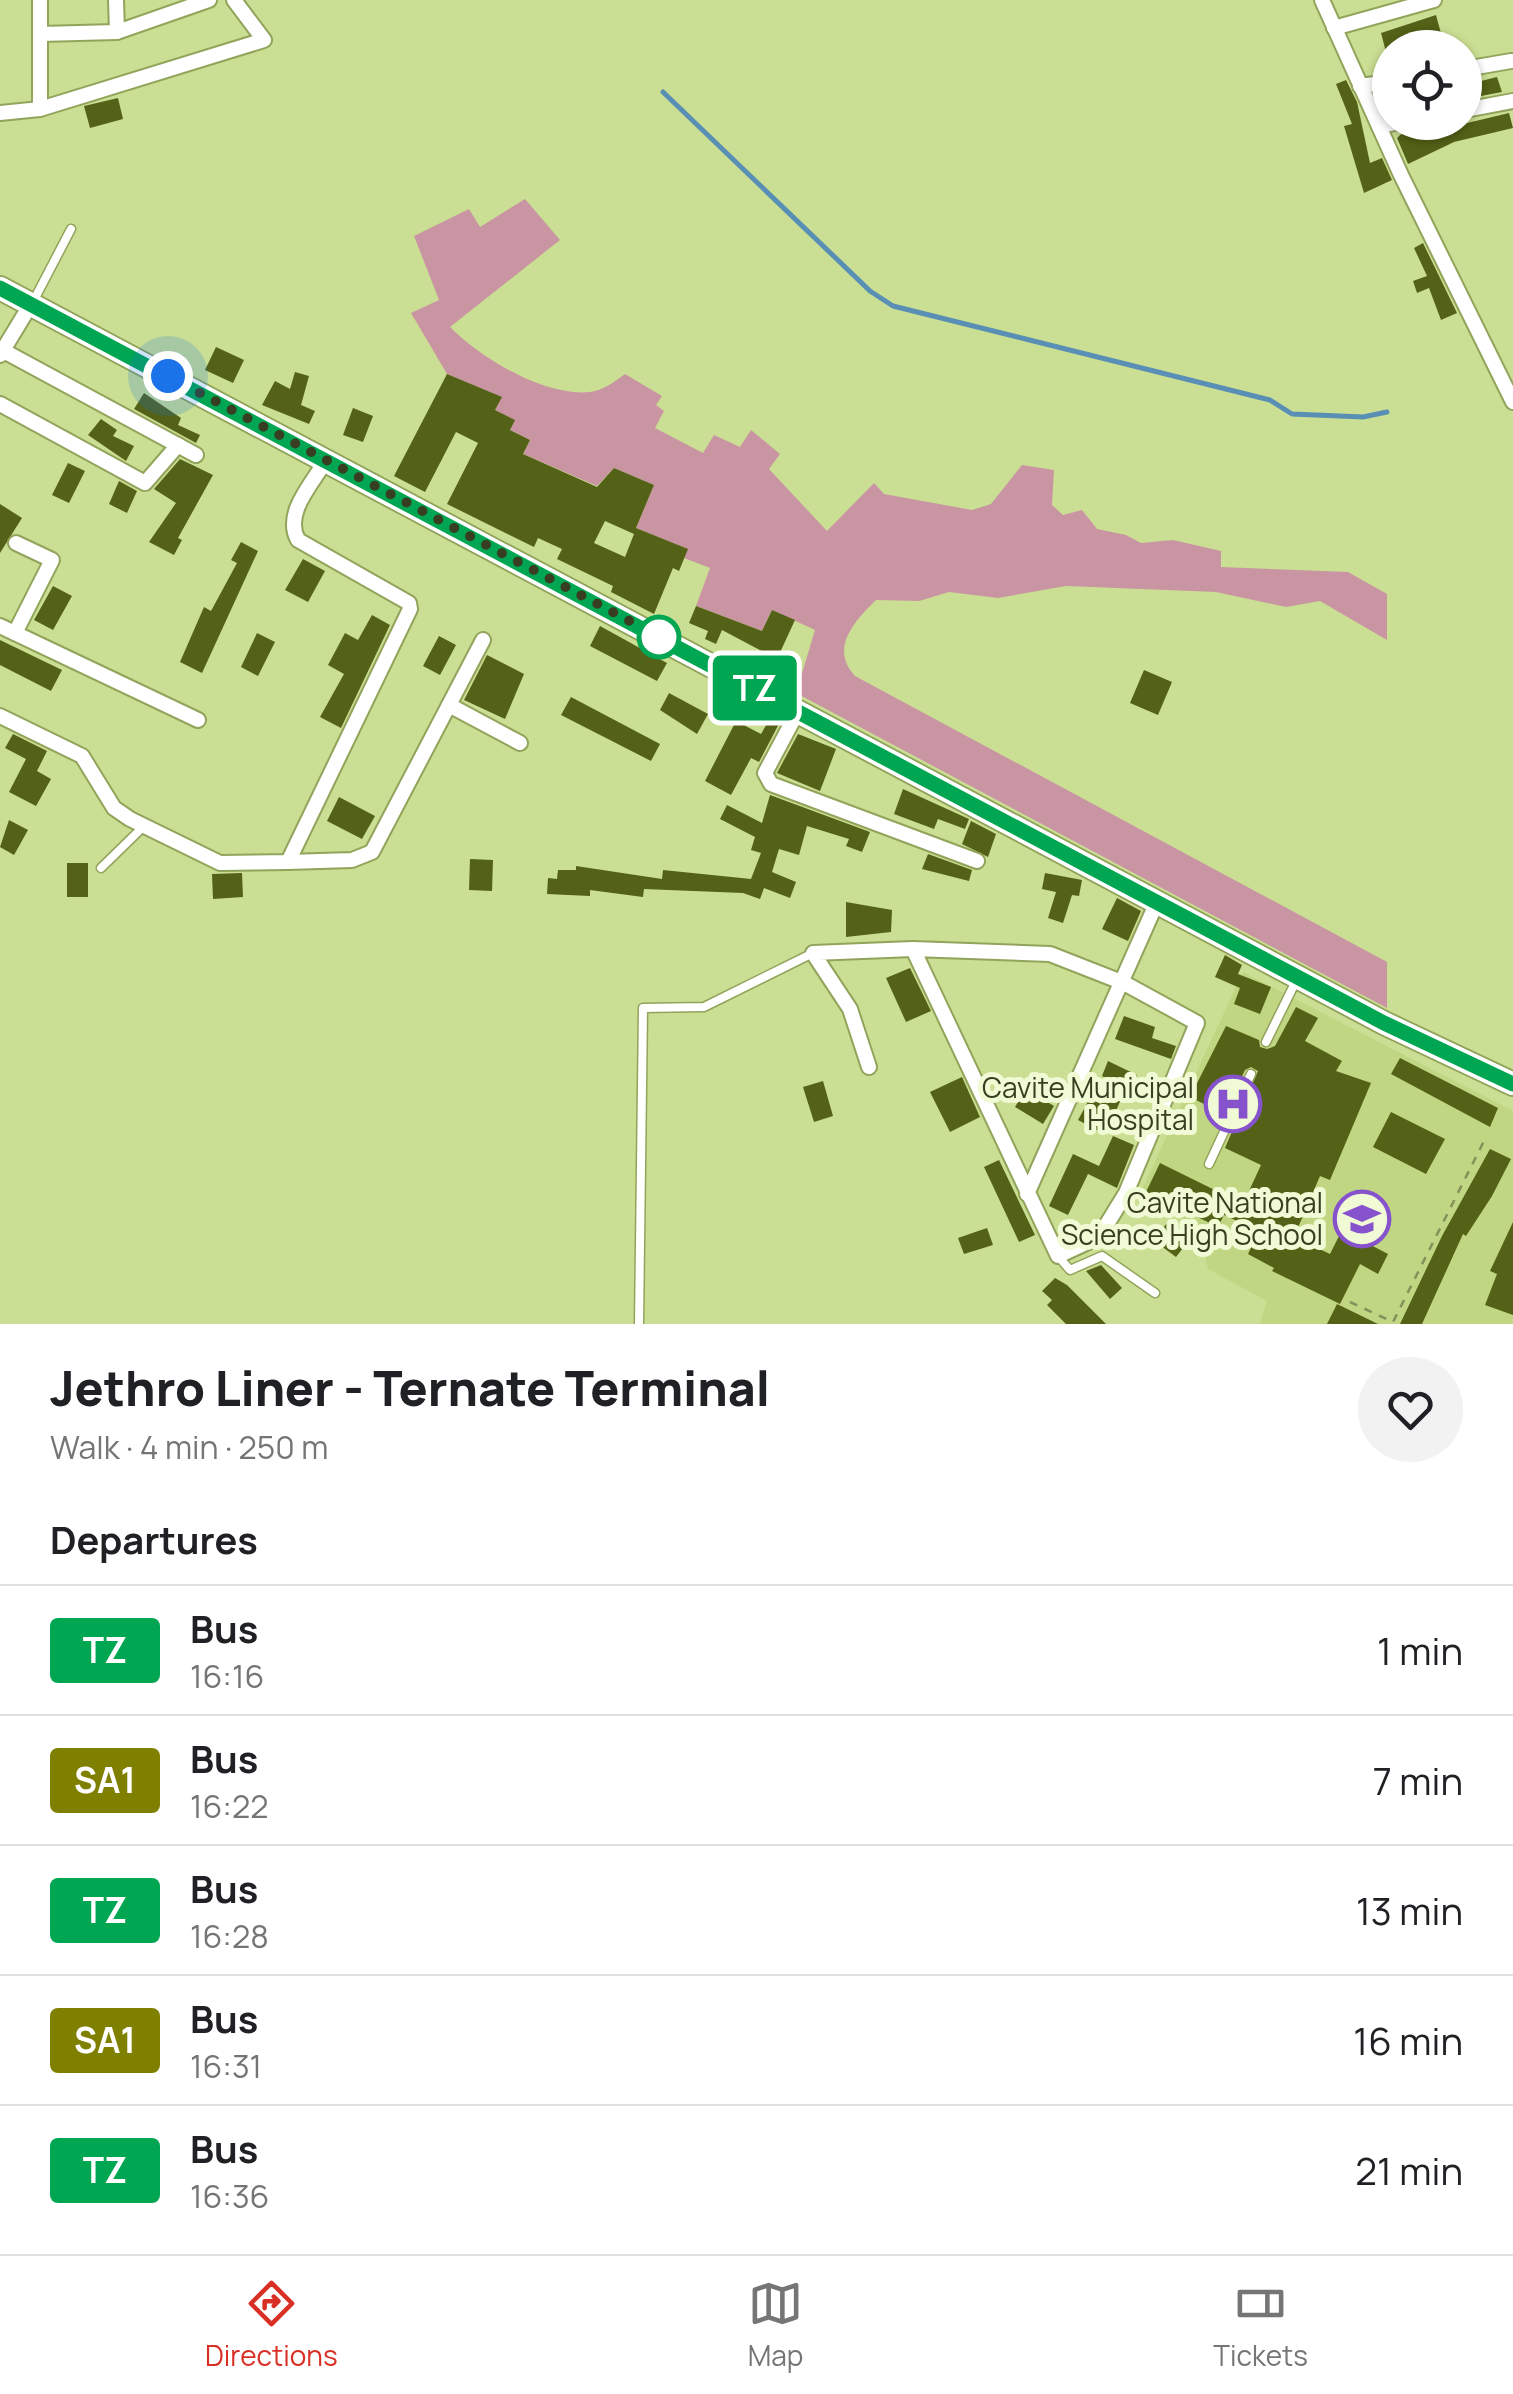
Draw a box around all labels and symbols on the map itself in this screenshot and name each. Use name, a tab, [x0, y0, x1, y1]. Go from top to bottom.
your location	[143, 351, 193, 401]
unlabelled marker	[638, 616, 680, 658]
line badge: TZ	[710, 656, 800, 720]
place label: Cavite Municipal Hospital	[982, 1068, 1194, 1138]
hospital icon: Cavite Municipal Hospital	[1203, 1074, 1263, 1134]
place label: Cavite National Science High School	[1061, 1183, 1323, 1253]
school or university icon: Cavite National Science High School	[1332, 1189, 1392, 1249]

